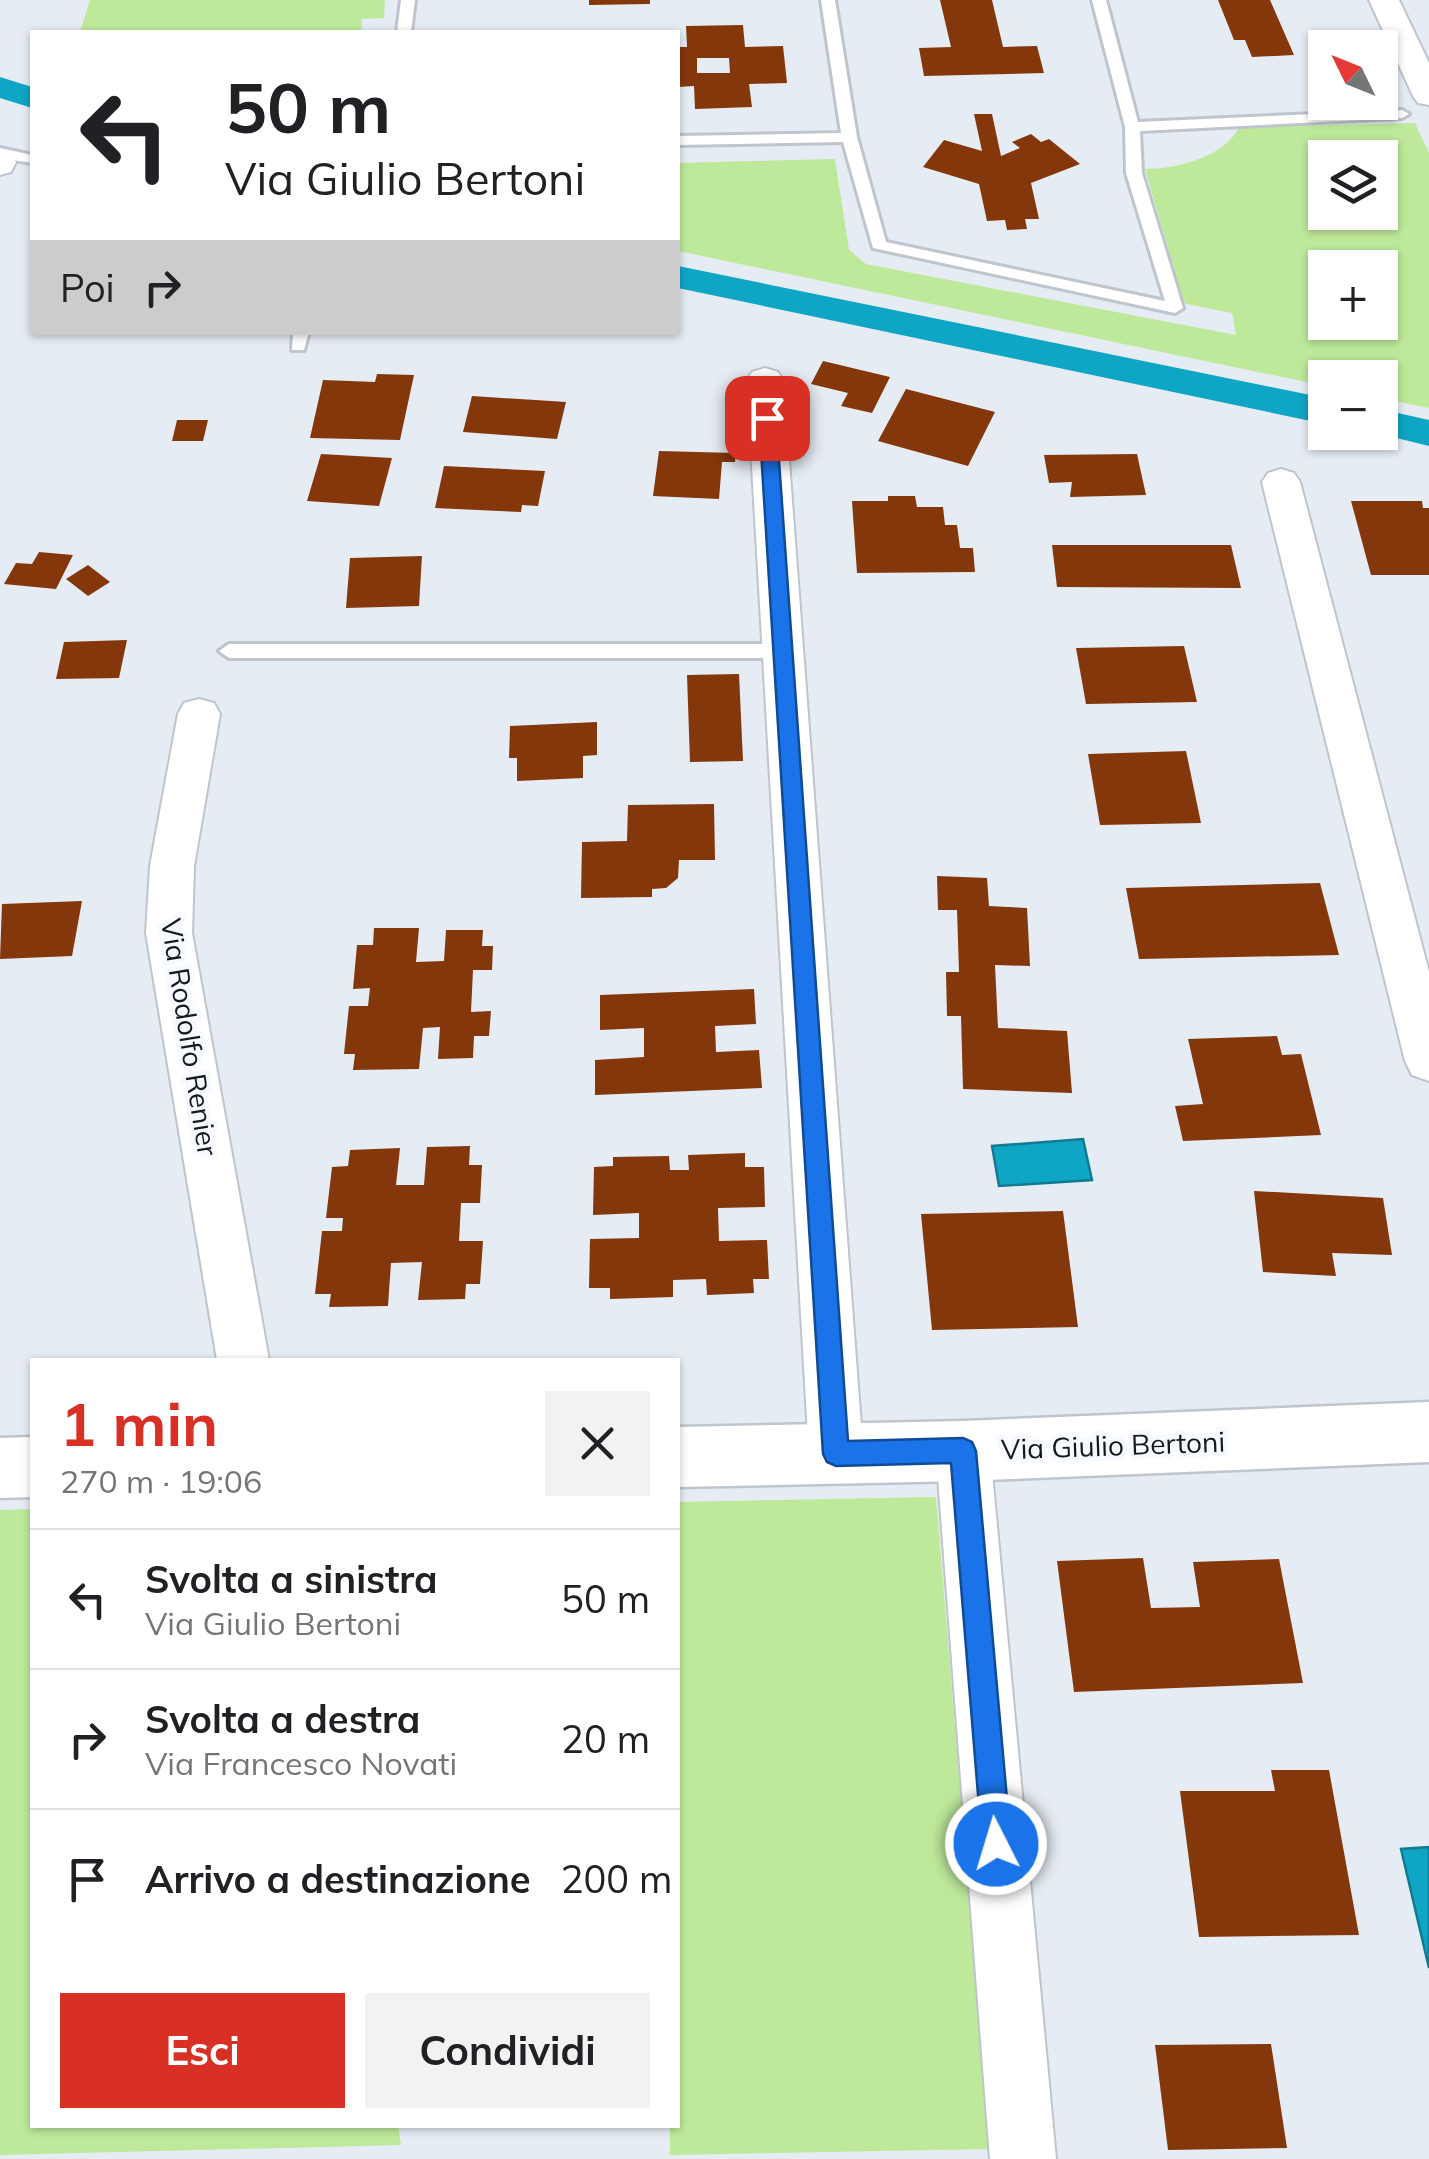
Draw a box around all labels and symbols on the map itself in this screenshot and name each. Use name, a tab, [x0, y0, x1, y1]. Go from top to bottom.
north arrow	[1308, 30, 1398, 120]
pin	[725, 376, 810, 461]
street label: Via Rodolfo Renier	[154, 916, 226, 1159]
street label: Via Giulio Bertoni	[1000, 1424, 1226, 1466]
position arrow	[944, 1792, 1048, 1896]

